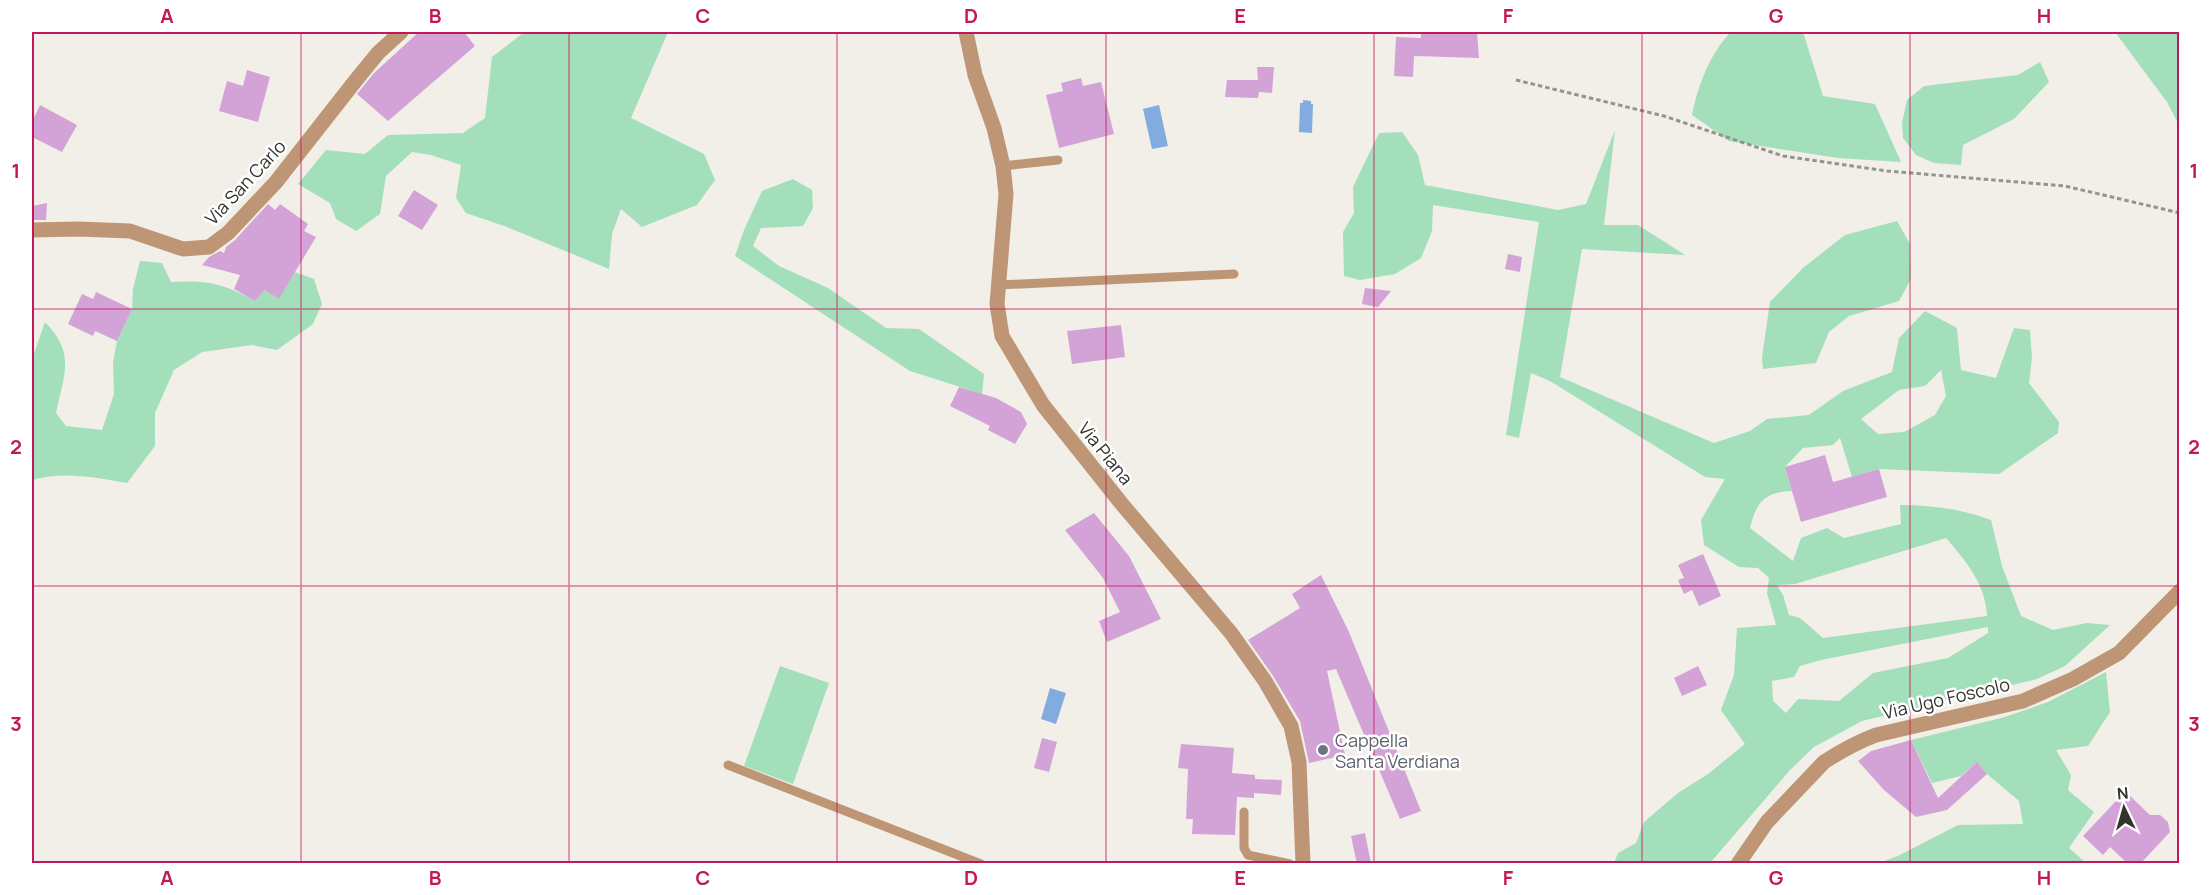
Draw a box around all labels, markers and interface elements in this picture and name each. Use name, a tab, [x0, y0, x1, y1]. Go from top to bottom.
text: A	[160, 2, 174, 29]
text: B	[429, 2, 442, 29]
text: C	[696, 2, 710, 29]
text: D	[964, 2, 978, 29]
text: E	[1234, 2, 1246, 29]
text: F	[1503, 2, 1514, 29]
text: G	[1769, 2, 1784, 29]
text: H	[2037, 2, 2051, 29]
street label: Via San Carlo	[199, 134, 291, 230]
text: 1	[12, 157, 20, 184]
text: 1	[2190, 157, 2198, 184]
street label: Via Piana	[1073, 417, 1139, 489]
text: 2	[10, 433, 22, 460]
text: 2	[2188, 433, 2200, 460]
street label: Via Ugo Foscolo	[1880, 672, 2012, 724]
text: 3	[10, 710, 22, 737]
text: 3	[2188, 710, 2200, 737]
place label: Cappella Santa Verdiana	[1335, 728, 1460, 773]
marker: Cappella Santa Verdiana	[1316, 743, 1330, 757]
north arrow	[2094, 778, 2154, 838]
text: N	[2116, 782, 2129, 805]
text: A	[160, 864, 174, 891]
text: B	[429, 864, 442, 891]
text: C	[696, 864, 710, 891]
text: D	[964, 864, 978, 891]
text: E	[1234, 864, 1246, 891]
text: F	[1503, 864, 1514, 891]
text: G	[1769, 864, 1784, 891]
text: H	[2037, 864, 2051, 891]

